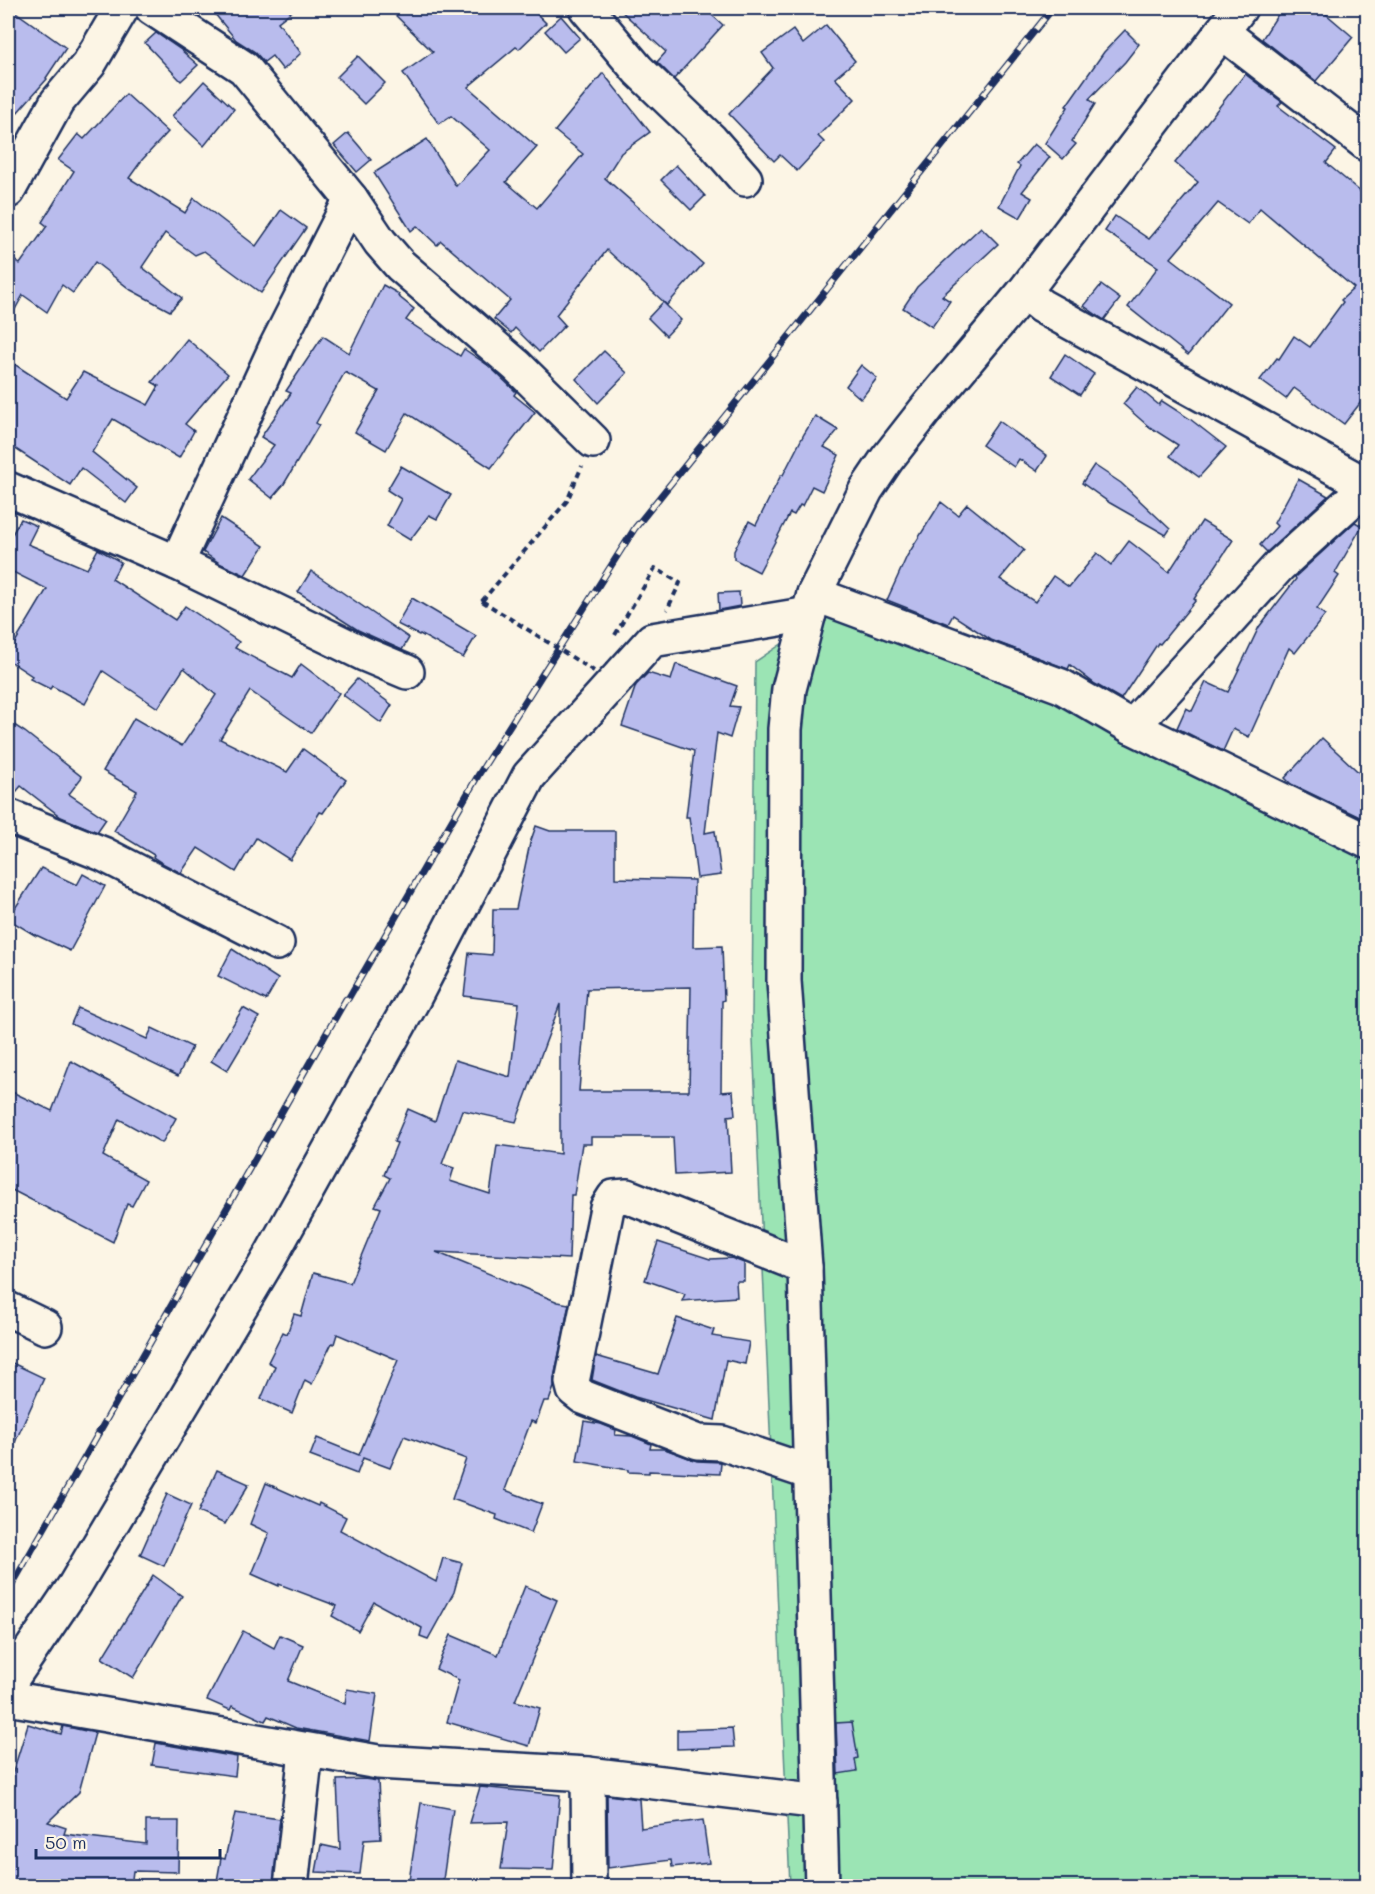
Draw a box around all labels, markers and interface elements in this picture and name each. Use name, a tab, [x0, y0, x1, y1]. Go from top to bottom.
scale bar	[36, 1822, 220, 1860]
text: 50 m	[45, 1830, 87, 1854]

